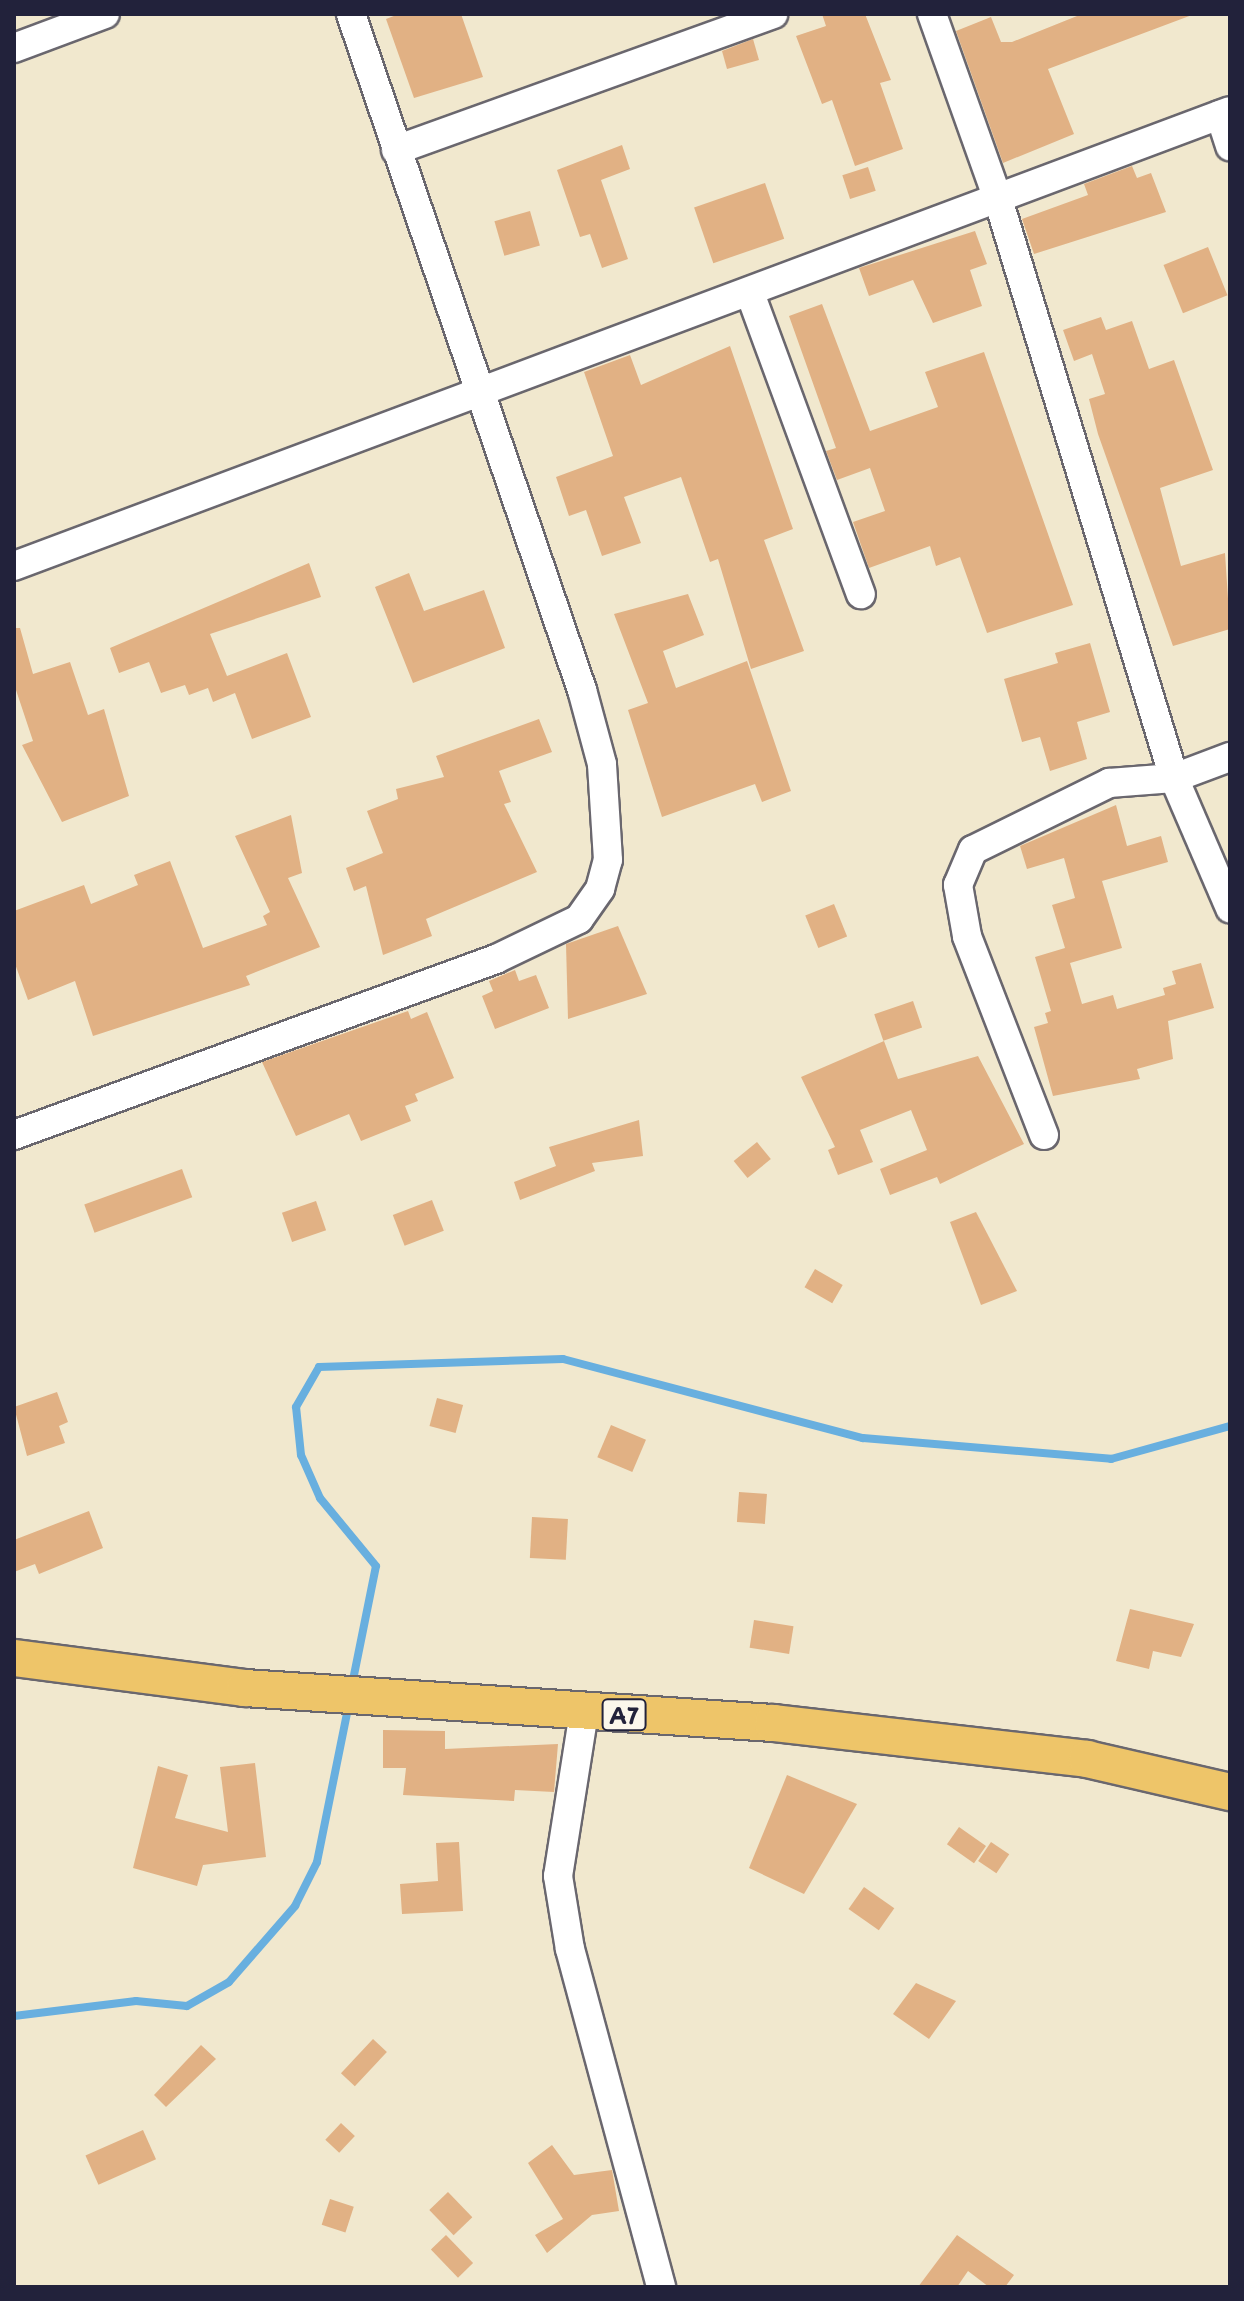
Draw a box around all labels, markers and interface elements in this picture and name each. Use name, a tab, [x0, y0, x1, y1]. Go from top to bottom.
road number: A7	[600, 1697, 648, 1733]

